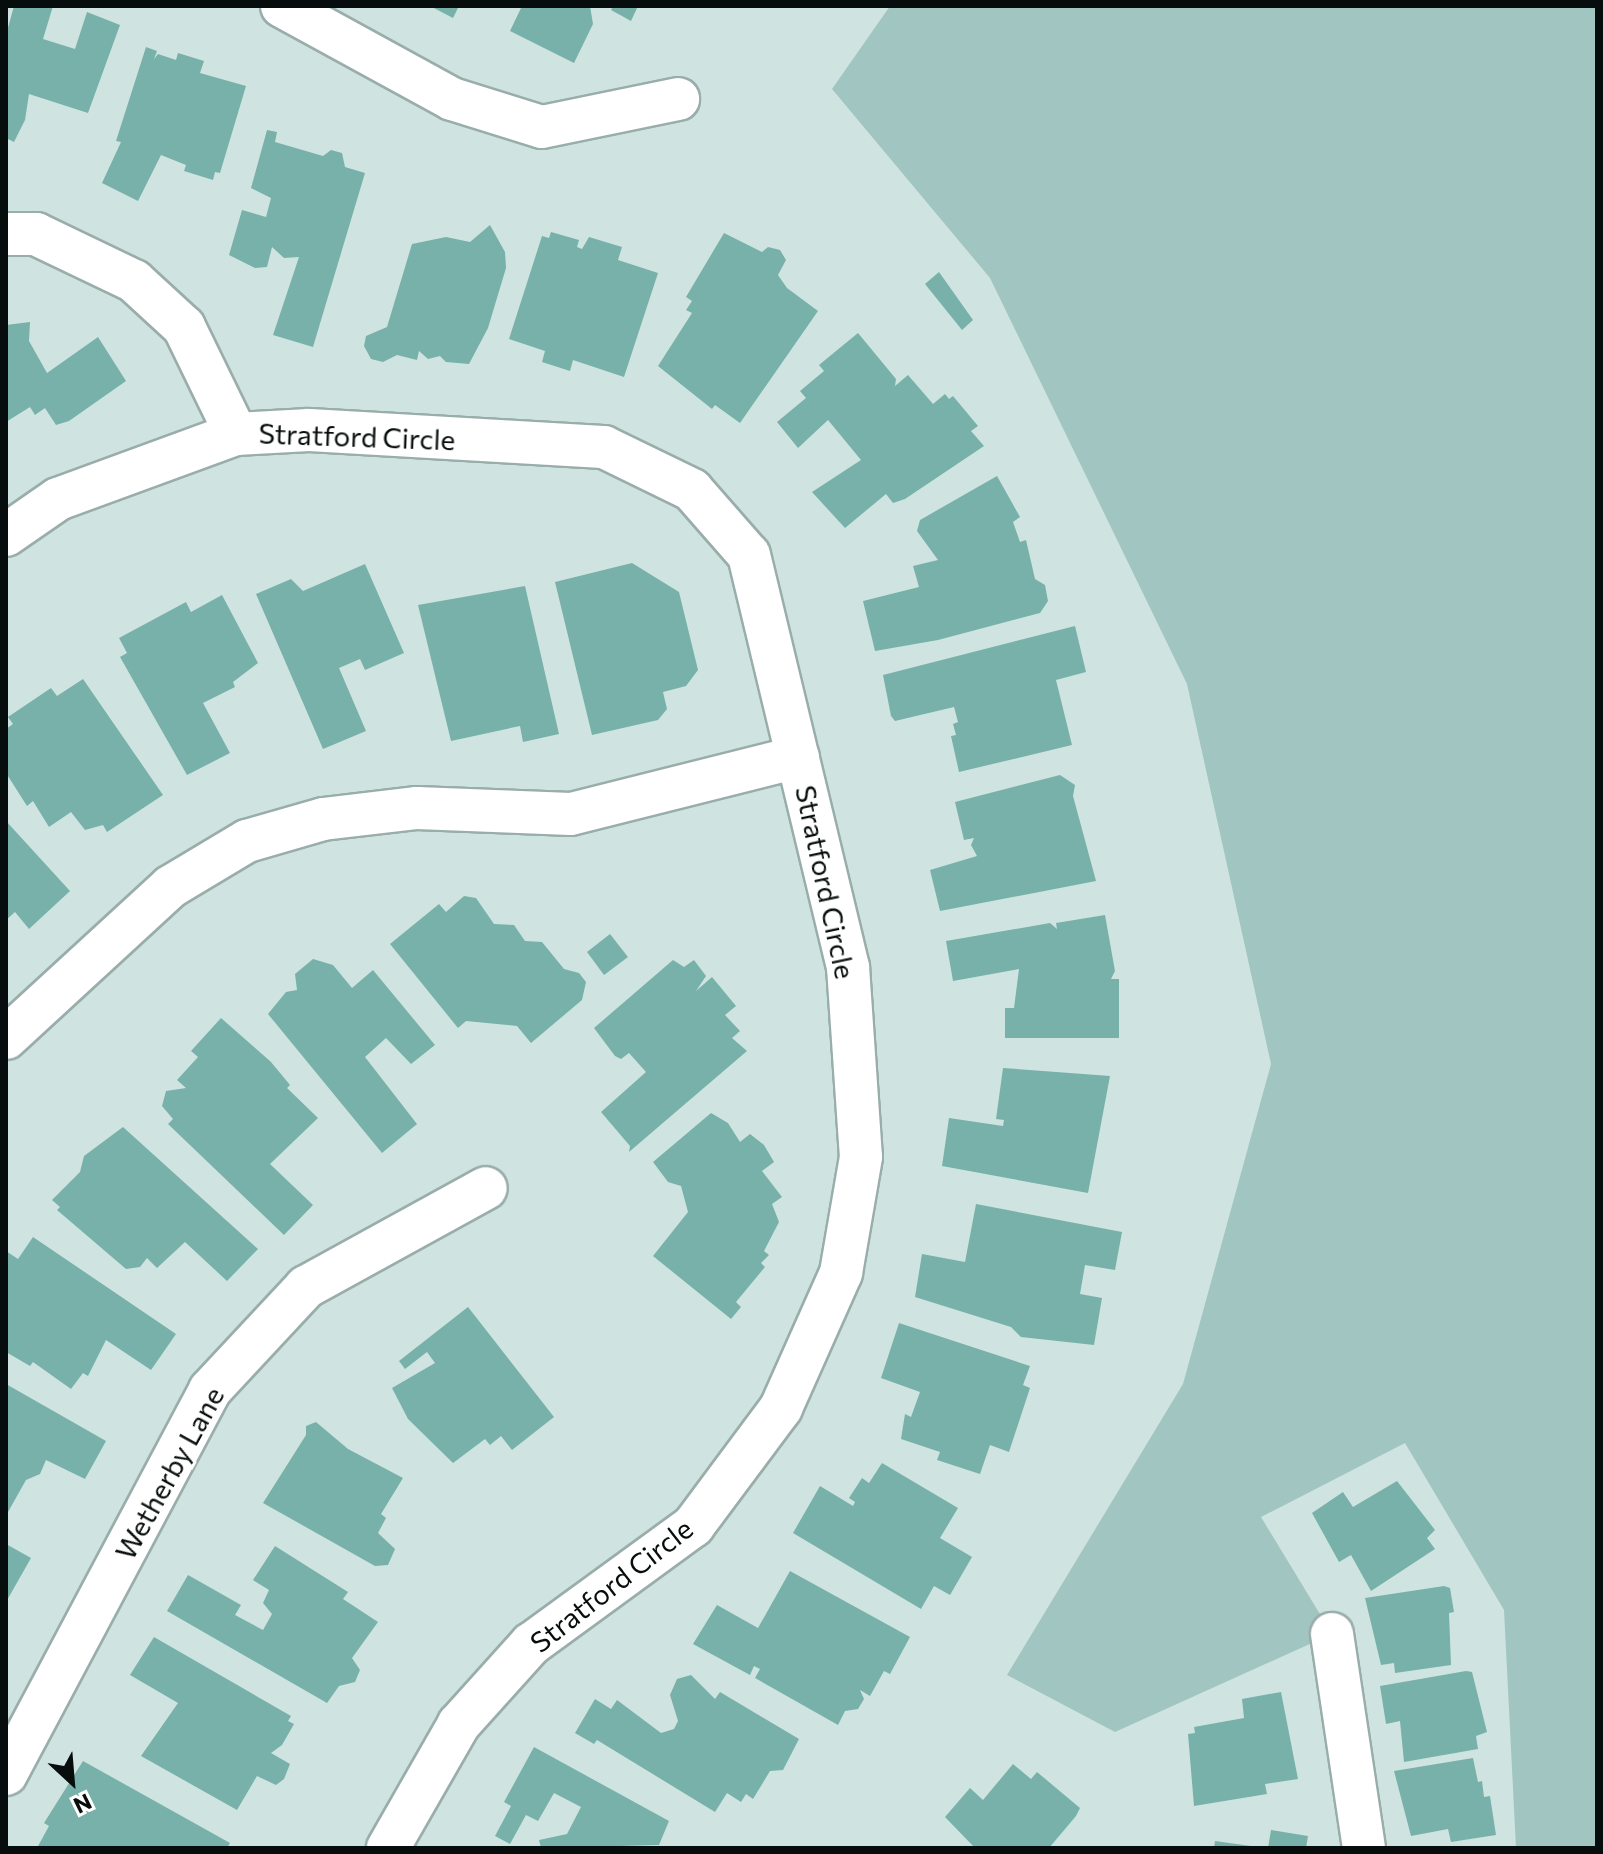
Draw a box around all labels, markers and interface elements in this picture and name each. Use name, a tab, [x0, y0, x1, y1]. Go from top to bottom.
street label: Stratford Circle	[258, 416, 456, 456]
street label: Stratford Circle	[789, 782, 863, 982]
street label: Wetherby Lane	[108, 1381, 230, 1565]
street label: Stratford Circle	[523, 1511, 699, 1659]
north arrow	[32, 1742, 112, 1822]
text: N	[69, 1788, 96, 1820]

